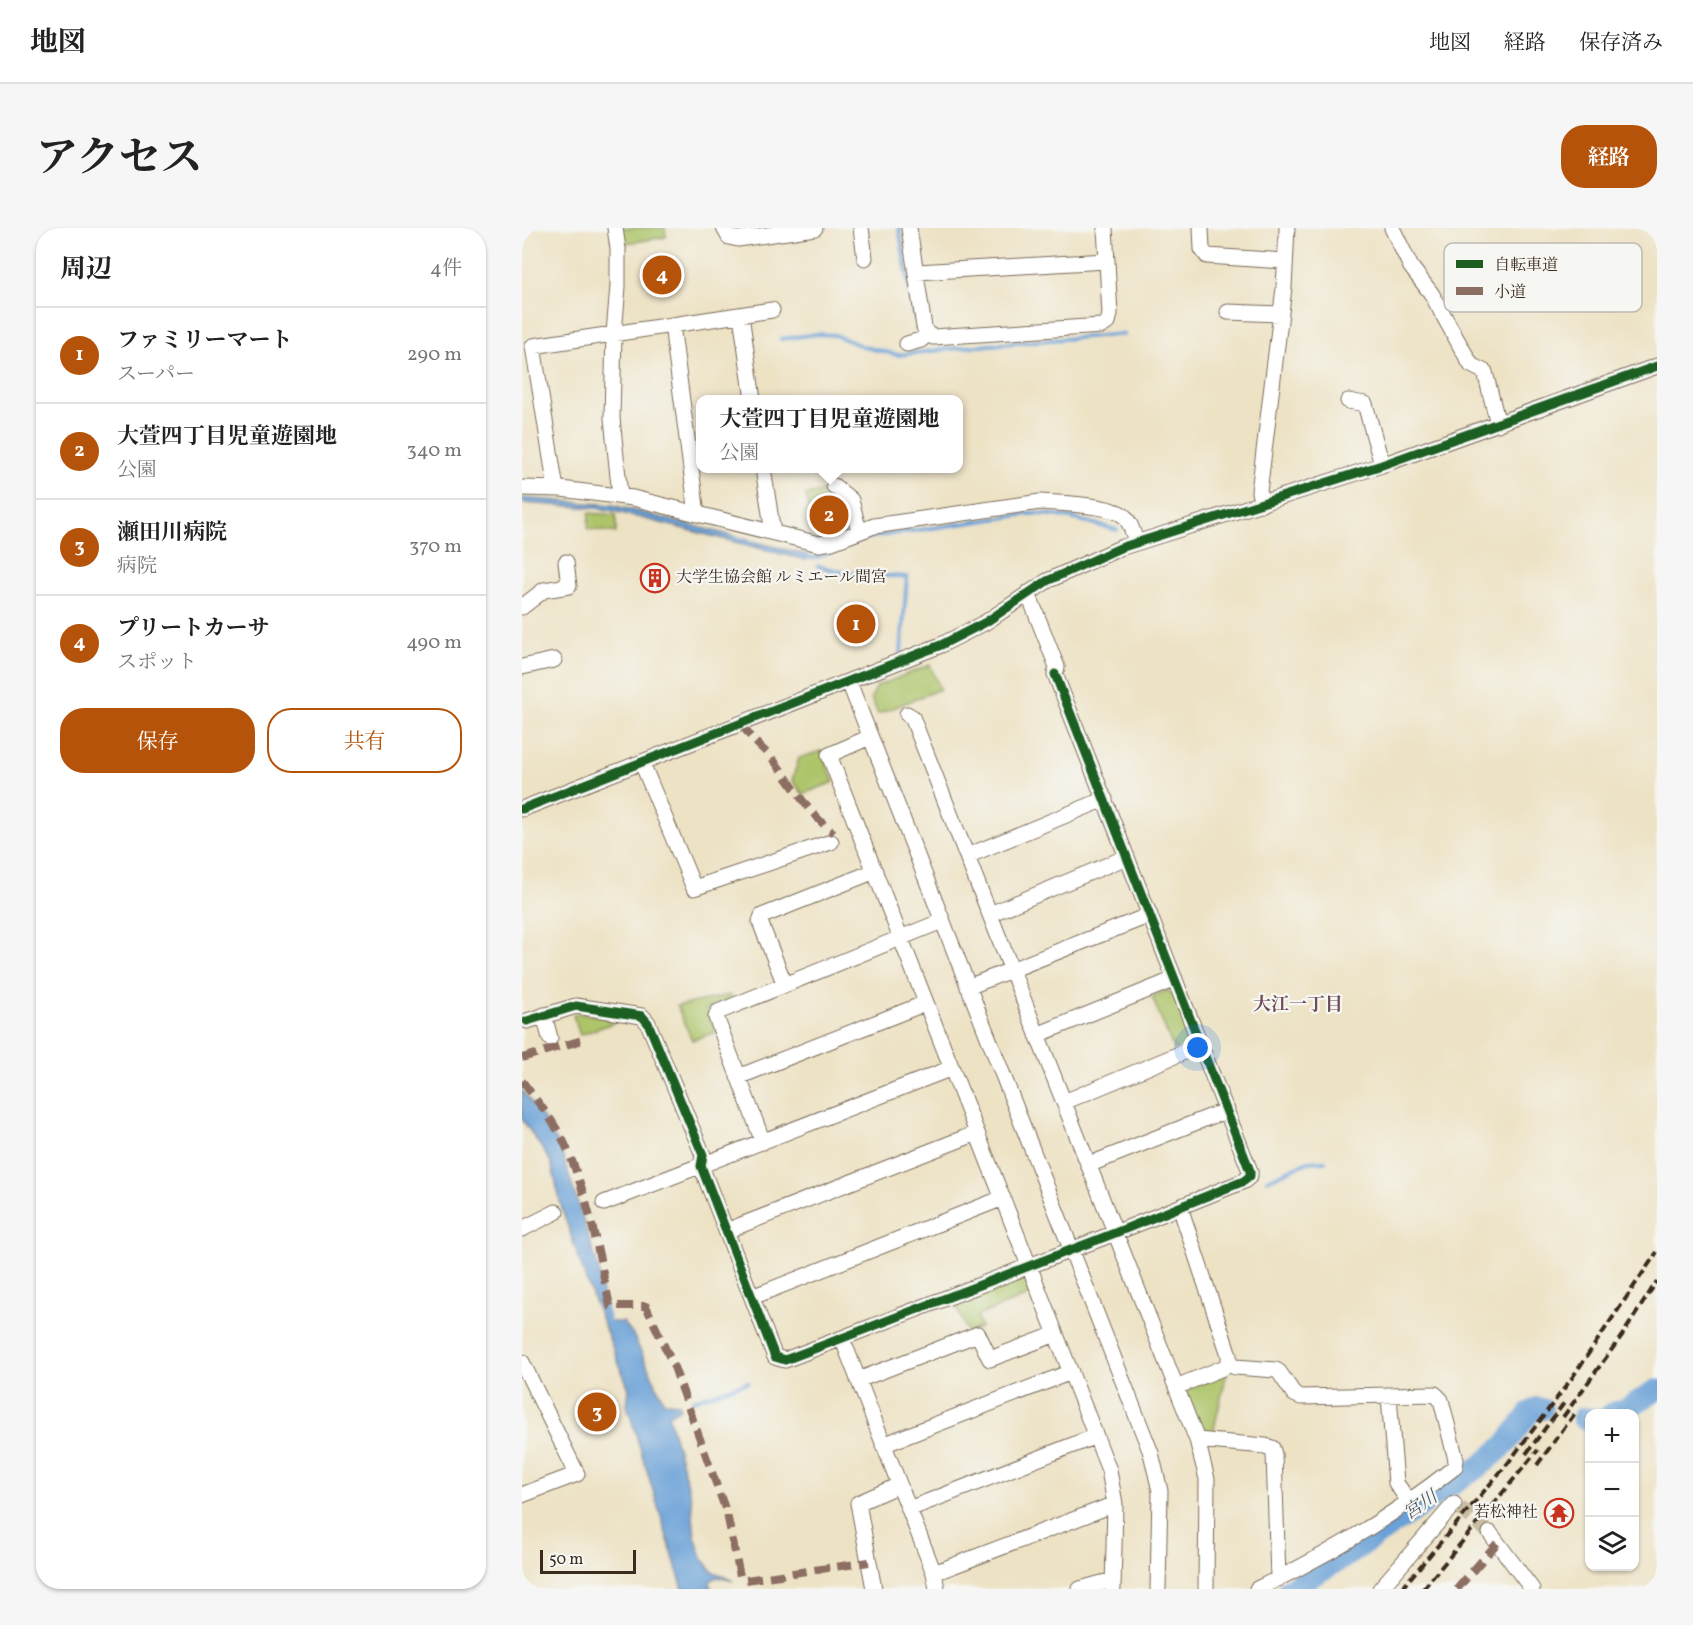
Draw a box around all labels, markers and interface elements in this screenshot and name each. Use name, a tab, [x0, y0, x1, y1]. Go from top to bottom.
text: 地図	[30, 24, 86, 63]
text: 地図	[1429, 29, 1471, 58]
text: 経路	[1504, 29, 1546, 58]
text: 保存済み	[1579, 29, 1663, 58]
button: 経路	[1561, 125, 1657, 188]
text: アクセス	[36, 131, 203, 190]
legend	[1444, 243, 1642, 312]
text: 周辺	[60, 252, 112, 288]
pin: 4	[642, 252, 682, 298]
text: 4件	[430, 255, 462, 283]
text: 自転車道	[1494, 255, 1558, 277]
text: 小道	[1494, 282, 1526, 304]
text: ファミリーマート	[117, 326, 293, 357]
text: 1	[75, 341, 84, 369]
text: 290 m	[407, 341, 462, 369]
text: スーパー	[117, 361, 195, 389]
popup	[696, 395, 963, 473]
text: 大萱四丁目児童遊園地	[719, 405, 940, 436]
text: 大萱四丁目児童遊園地	[117, 422, 337, 453]
text: 2	[74, 437, 85, 465]
text: 340 m	[406, 437, 462, 465]
text: 公園	[719, 440, 759, 468]
text: 公園	[117, 457, 157, 485]
pin: 2	[810, 492, 848, 538]
text: 瀬田川病院	[117, 518, 227, 549]
text: 3	[74, 533, 85, 561]
text: 370 m	[409, 533, 462, 561]
text: 病院	[117, 553, 157, 581]
building icon: 大学生協会館 ルミエール間宮	[639, 562, 671, 594]
place label: 大学生協会館 ルミエール間宮	[676, 567, 887, 589]
pin: 1	[836, 602, 876, 646]
text: プリートカーサ	[117, 614, 269, 645]
text: 4	[73, 629, 86, 657]
text: 490 m	[406, 629, 462, 657]
text: スポット	[117, 649, 197, 677]
button: 保存	[60, 708, 255, 773]
button: 共有	[267, 708, 462, 773]
district label: 大江一丁目	[1253, 993, 1343, 1018]
your location	[1183, 1033, 1212, 1062]
pin: 3	[578, 1390, 616, 1434]
map controls	[1585, 1409, 1639, 1571]
button: +	[1585, 1409, 1639, 1463]
button: −	[1585, 1463, 1639, 1517]
water label: 宮川	[1399, 1484, 1445, 1526]
temple icon: 若松神社	[1543, 1497, 1575, 1529]
place label: 若松神社	[1474, 1502, 1538, 1524]
button: layers	[1585, 1517, 1639, 1571]
scale bar	[540, 1547, 636, 1574]
text: 50 m	[549, 1549, 583, 1571]

